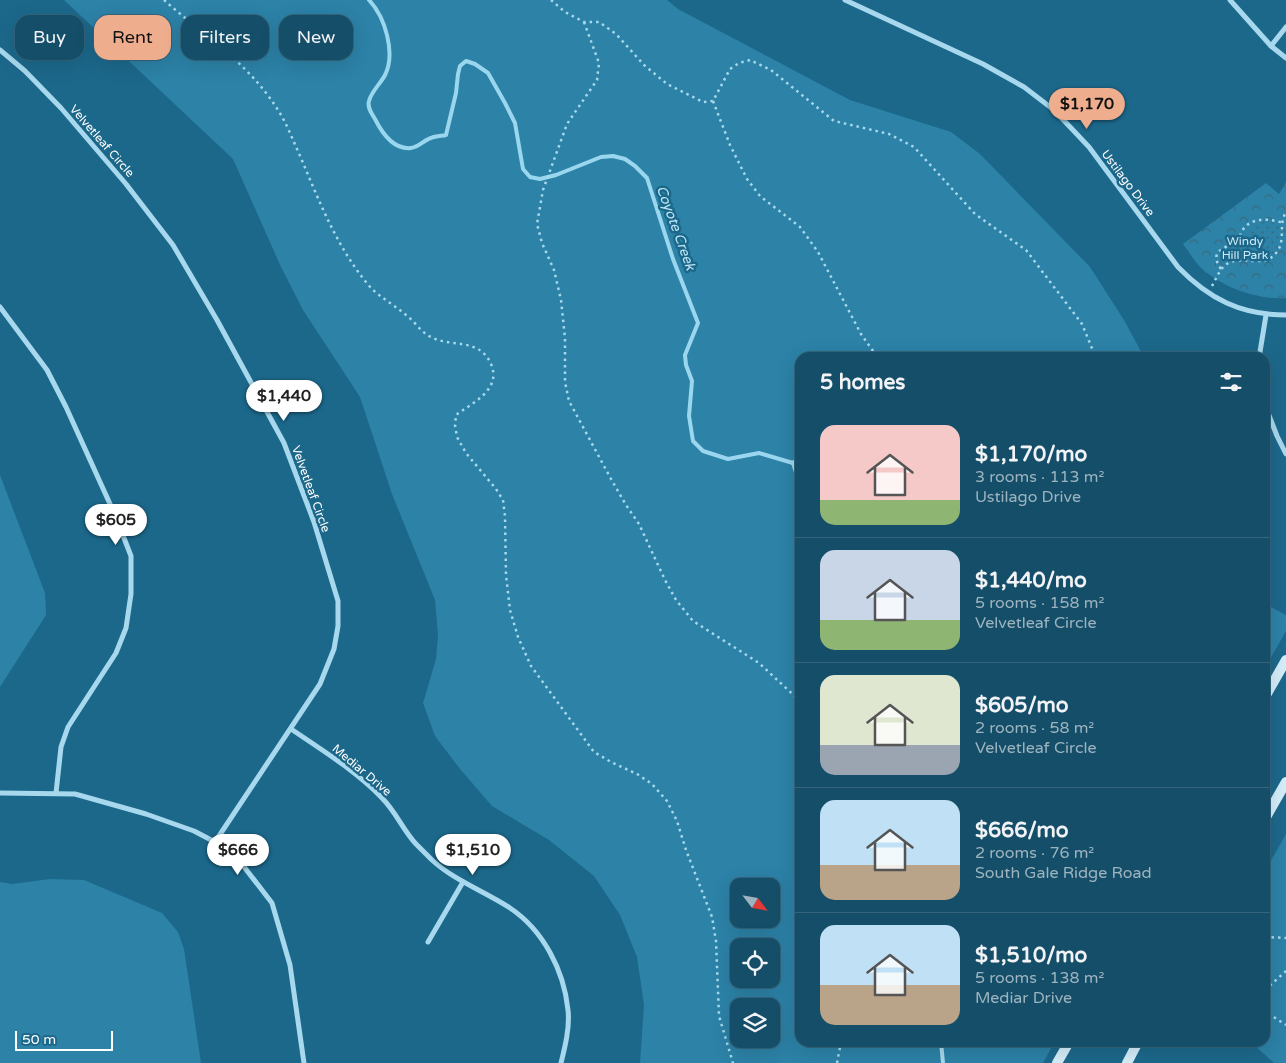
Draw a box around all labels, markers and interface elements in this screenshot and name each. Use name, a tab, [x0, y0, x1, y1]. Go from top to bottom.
chip: Buy	[15, 15, 84, 60]
chip: Rent	[94, 15, 171, 60]
chip: Filters	[181, 15, 269, 60]
chip: New	[279, 15, 353, 60]
pin: $1,170	[1046, 88, 1128, 130]
text: $1,170	[1060, 94, 1114, 114]
street label: Velvetleaf Circle	[67, 102, 137, 180]
street label: Ustilago Drive	[1098, 147, 1158, 219]
water label: Coyote Creek	[653, 183, 700, 274]
park label: Windy Hill Park	[1222, 234, 1269, 262]
icon: filters	[1217, 368, 1245, 396]
text: 5 homes	[820, 370, 905, 395]
pin: $1,440	[243, 380, 325, 422]
text: $1,440	[257, 386, 311, 406]
text: $1,170/mo	[975, 442, 1087, 467]
street label: Velvetleaf Circle	[289, 444, 333, 534]
icon: home	[860, 445, 920, 505]
text: 3 rooms · 113 m²	[975, 467, 1104, 487]
text: Ustilago Drive	[975, 487, 1081, 507]
pin: $605	[86, 504, 146, 546]
text: $605	[96, 510, 136, 530]
text: $1,440/mo	[975, 568, 1087, 593]
icon: home	[860, 570, 920, 630]
text: 5 rooms · 158 m²	[975, 593, 1104, 613]
text: Velvetleaf Circle	[975, 613, 1096, 633]
text: $605/mo	[975, 693, 1069, 718]
icon: home	[860, 695, 920, 755]
text: 2 rooms · 58 m²	[975, 718, 1094, 738]
text: Velvetleaf Circle	[975, 738, 1096, 758]
street label: Mediar Drive	[330, 741, 395, 799]
text: $666/mo	[975, 818, 1069, 843]
icon: home	[860, 820, 920, 880]
pin: $666	[208, 834, 268, 876]
pin: $1,510	[432, 834, 514, 876]
text: $666	[218, 840, 258, 860]
text: $1,510	[446, 840, 500, 860]
text: 2 rooms · 76 m²	[975, 843, 1094, 863]
text: South Gale Ridge Road	[975, 863, 1152, 883]
north arrow	[730, 878, 780, 928]
map controls	[730, 878, 780, 1048]
button: locate	[730, 938, 780, 988]
text: $1,510/mo	[975, 943, 1087, 968]
icon: home	[860, 945, 920, 1005]
text: 5 rooms · 138 m²	[975, 968, 1104, 988]
text: Mediar Drive	[975, 988, 1072, 1008]
button: layers	[730, 998, 780, 1048]
scale bar	[15, 1028, 112, 1051]
text: 50 m	[22, 1031, 56, 1048]

